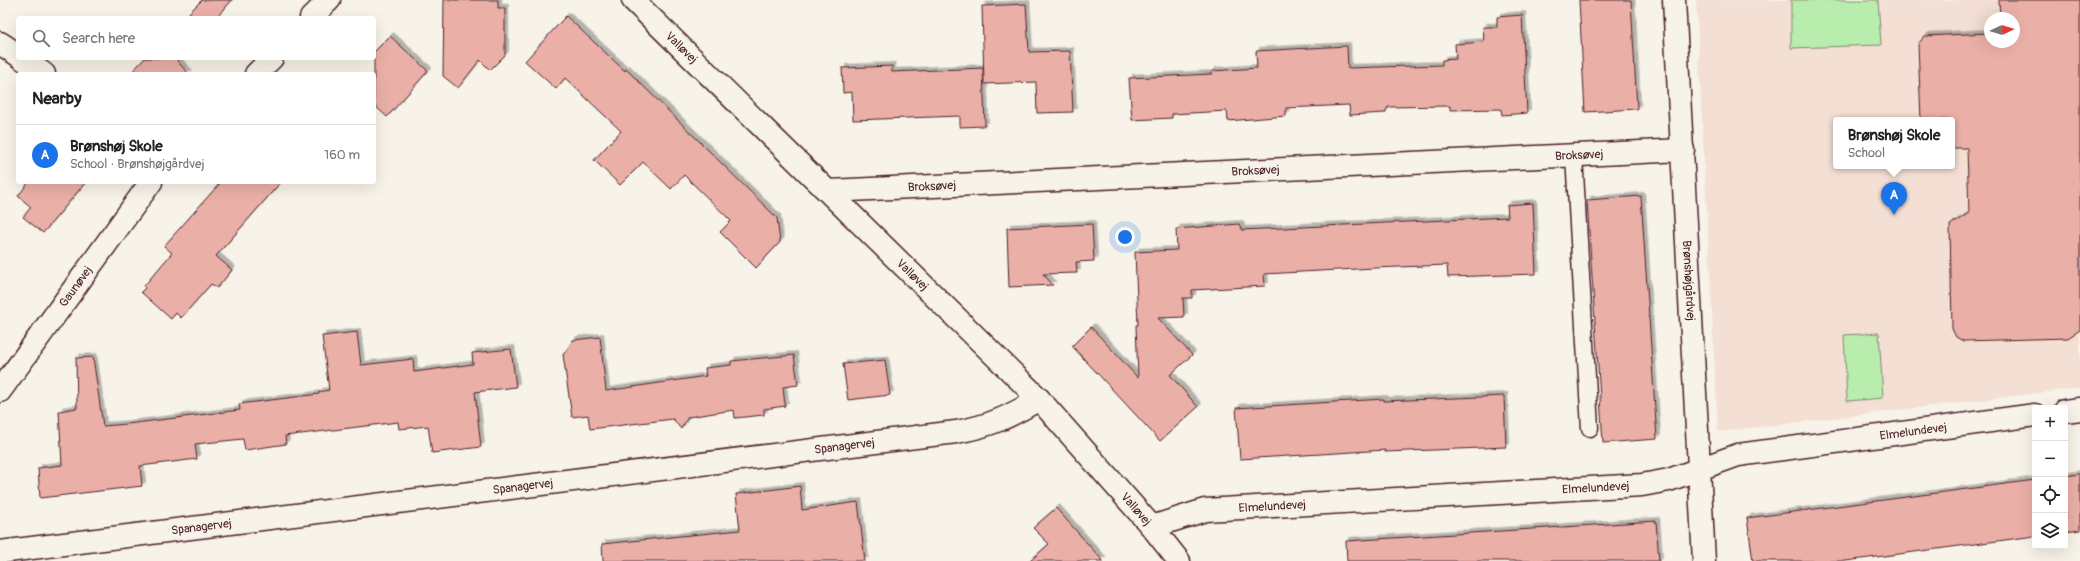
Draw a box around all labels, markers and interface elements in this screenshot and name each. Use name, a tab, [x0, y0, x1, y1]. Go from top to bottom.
north arrow	[1984, 12, 2020, 48]
search box	[16, 16, 376, 60]
icon: search	[30, 27, 52, 49]
text: Search here	[62, 29, 135, 48]
street label: Valløvej	[662, 29, 701, 67]
text: Nearby	[32, 88, 81, 109]
popup	[1833, 117, 1955, 169]
text: Brønshøj Skole	[1848, 126, 1940, 145]
text: Brønshøj Skole	[70, 137, 163, 156]
text: School	[1848, 145, 1885, 161]
street label: Broksøvej	[1555, 146, 1604, 164]
text: A	[41, 147, 49, 163]
text: 160 m	[324, 147, 360, 163]
text: School · Brønshøjgårdvej	[70, 156, 204, 172]
street label: Broksøvej	[1231, 162, 1280, 179]
street label: Broksøvej	[907, 177, 957, 195]
pin: A	[1881, 182, 1907, 215]
your location	[1115, 227, 1135, 247]
street label: Brønshøjgårdvej	[1679, 240, 1699, 321]
street label: Valløvej	[893, 256, 932, 294]
street label: Gaunøvej	[56, 263, 95, 310]
map controls	[2032, 405, 2068, 549]
button: +	[2032, 405, 2068, 441]
street label: Elmelundevej	[1879, 419, 1948, 443]
street label: Spanagervej	[813, 435, 876, 457]
button: −	[2032, 441, 2068, 477]
street label: Spanagervej	[492, 475, 554, 498]
button: locate	[2032, 477, 2068, 513]
street label: Elmelundevej	[1562, 478, 1630, 497]
street label: Valløvej	[1118, 489, 1155, 529]
street label: Elmelundevej	[1238, 497, 1307, 516]
button: layers	[2032, 513, 2068, 549]
street label: Spanagervej	[170, 515, 233, 538]

